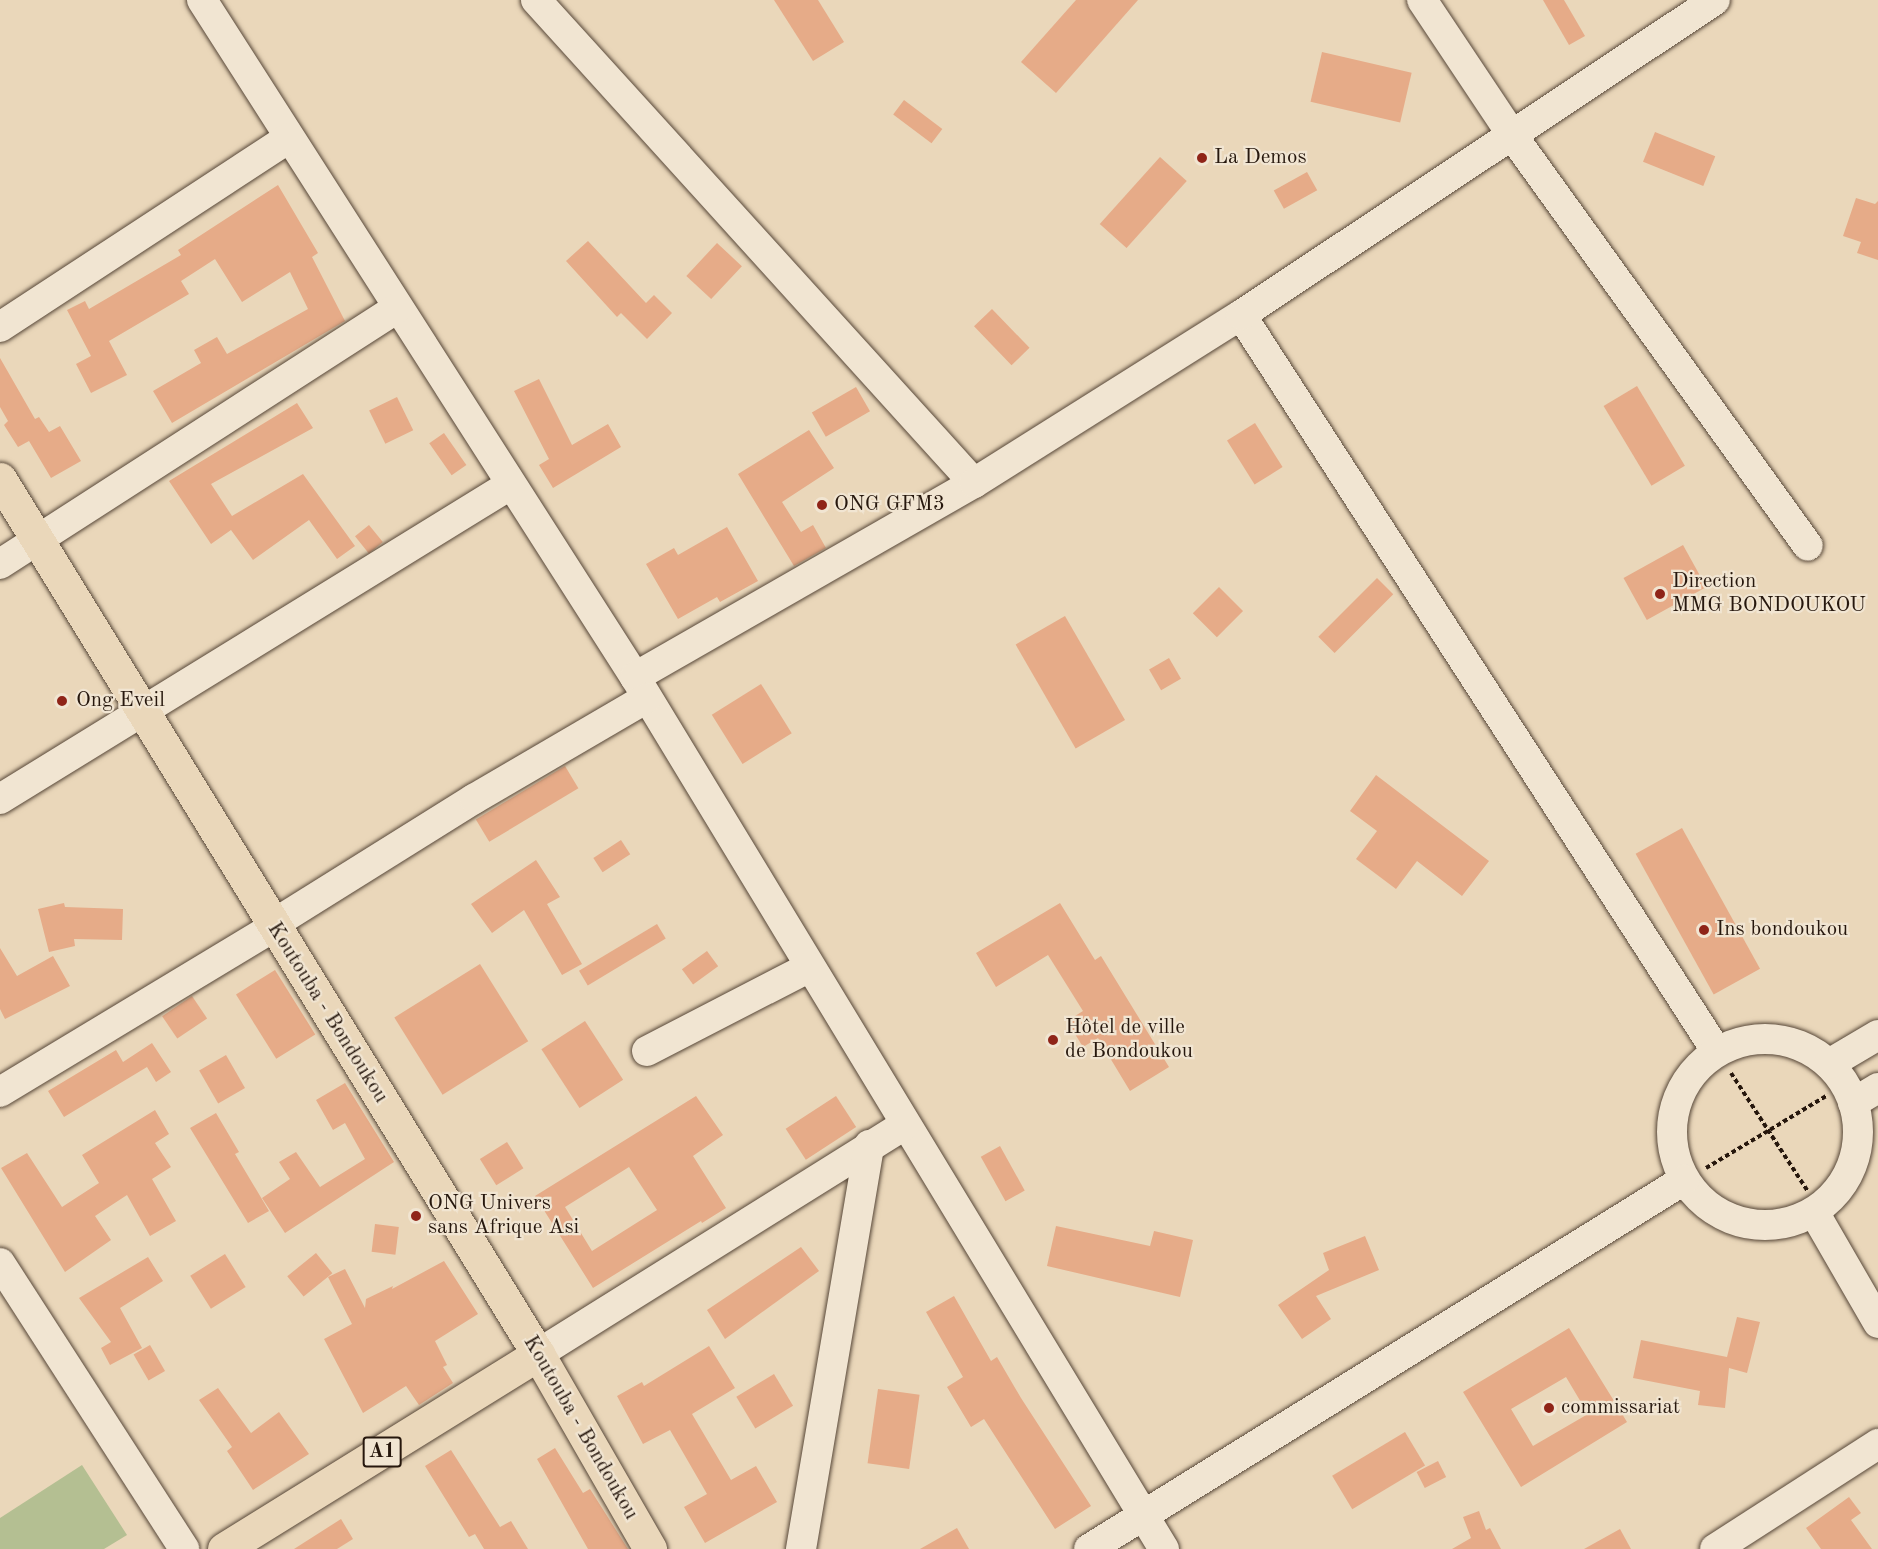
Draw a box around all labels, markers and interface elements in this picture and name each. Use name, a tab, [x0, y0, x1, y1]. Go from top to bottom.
place label: La Demos	[1214, 145, 1307, 171]
marker: La Demos	[1195, 151, 1209, 165]
place label: ONG GFM3	[834, 492, 945, 518]
marker: ONG GFM3	[815, 498, 829, 512]
place label: Direction MMG BONDOUKOU	[1672, 569, 1866, 619]
marker: Direction MMG BONDOUKOU	[1653, 587, 1667, 601]
place label: Ong Eveil	[76, 688, 165, 714]
marker: Ong Eveil	[53, 692, 71, 710]
place label: Ins bondoukou	[1716, 917, 1848, 943]
street label: Koutouba - Bondoukou	[261, 918, 393, 1108]
marker: Ins bondoukou	[1697, 923, 1711, 937]
place label: Hôtel de ville de Bondoukou	[1065, 1015, 1193, 1065]
marker: Hôtel de ville de Bondoukou	[1046, 1033, 1060, 1047]
place label: ONG Univers sans Afrique Asi	[428, 1191, 579, 1241]
marker: ONG Univers sans Afrique Asi	[409, 1209, 423, 1223]
street label: Koutouba - Bondoukou	[517, 1331, 643, 1525]
place label: commissariat	[1561, 1395, 1680, 1421]
marker: commissariat	[1542, 1401, 1556, 1415]
road number: A1	[362, 1435, 401, 1469]

